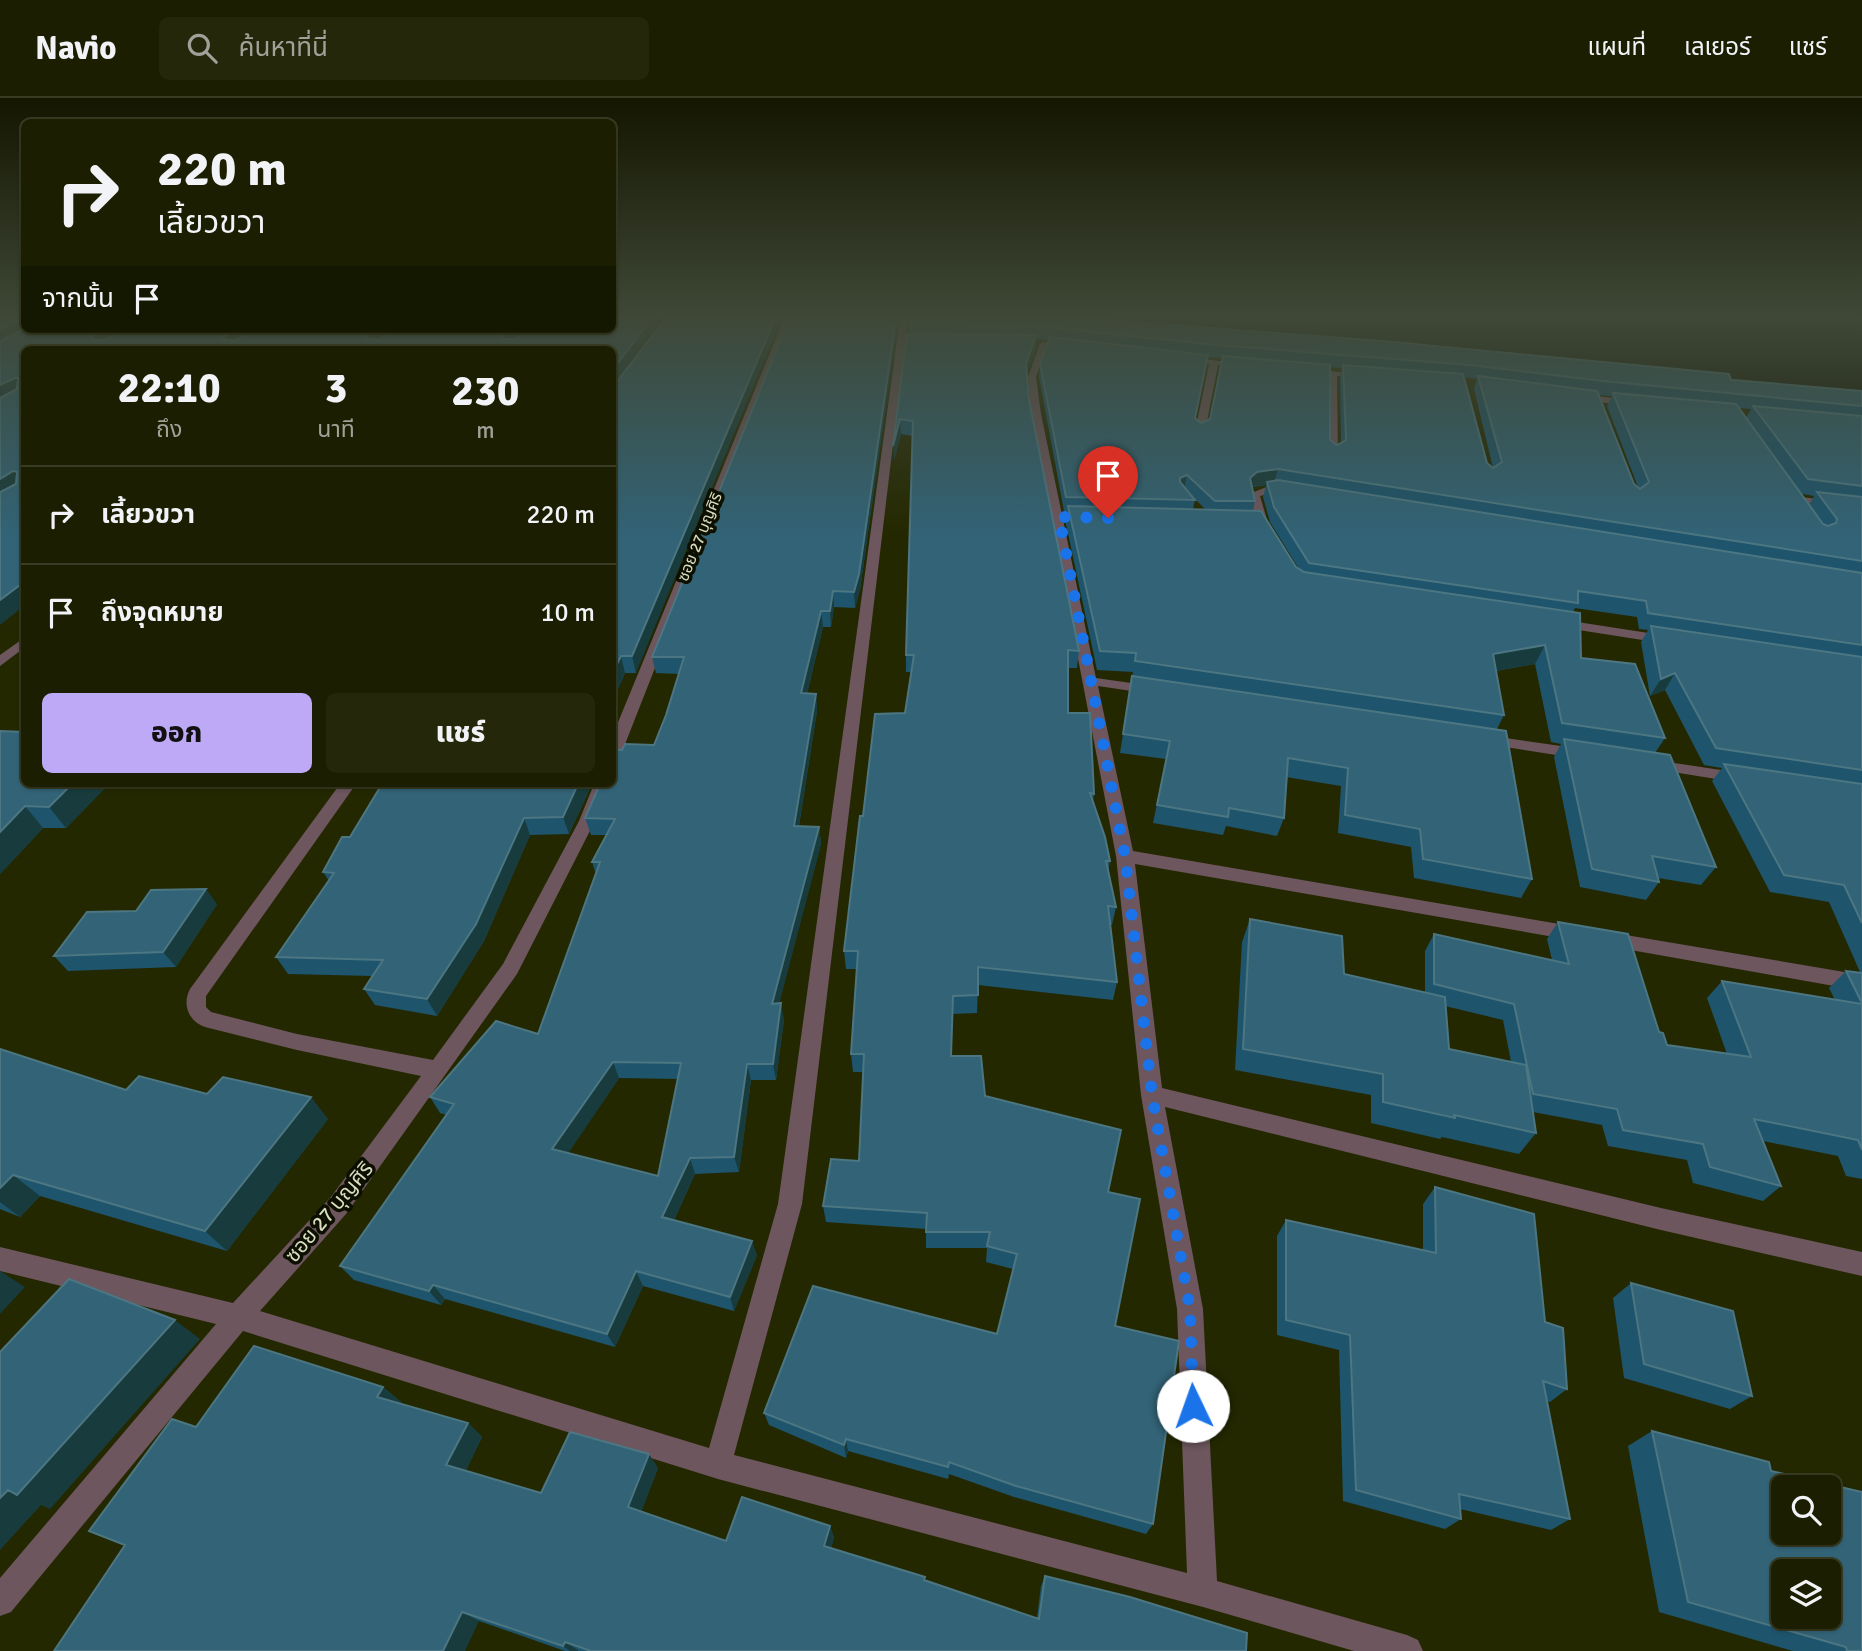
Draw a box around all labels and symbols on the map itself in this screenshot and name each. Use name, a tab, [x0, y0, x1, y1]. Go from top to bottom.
pin	[1078, 446, 1138, 518]
street label: ซอย 27 บุญศิริ	[673, 490, 727, 584]
street label: ซอย 27 บุญศิริ	[279, 1156, 379, 1268]
position arrow	[1156, 1369, 1230, 1443]

